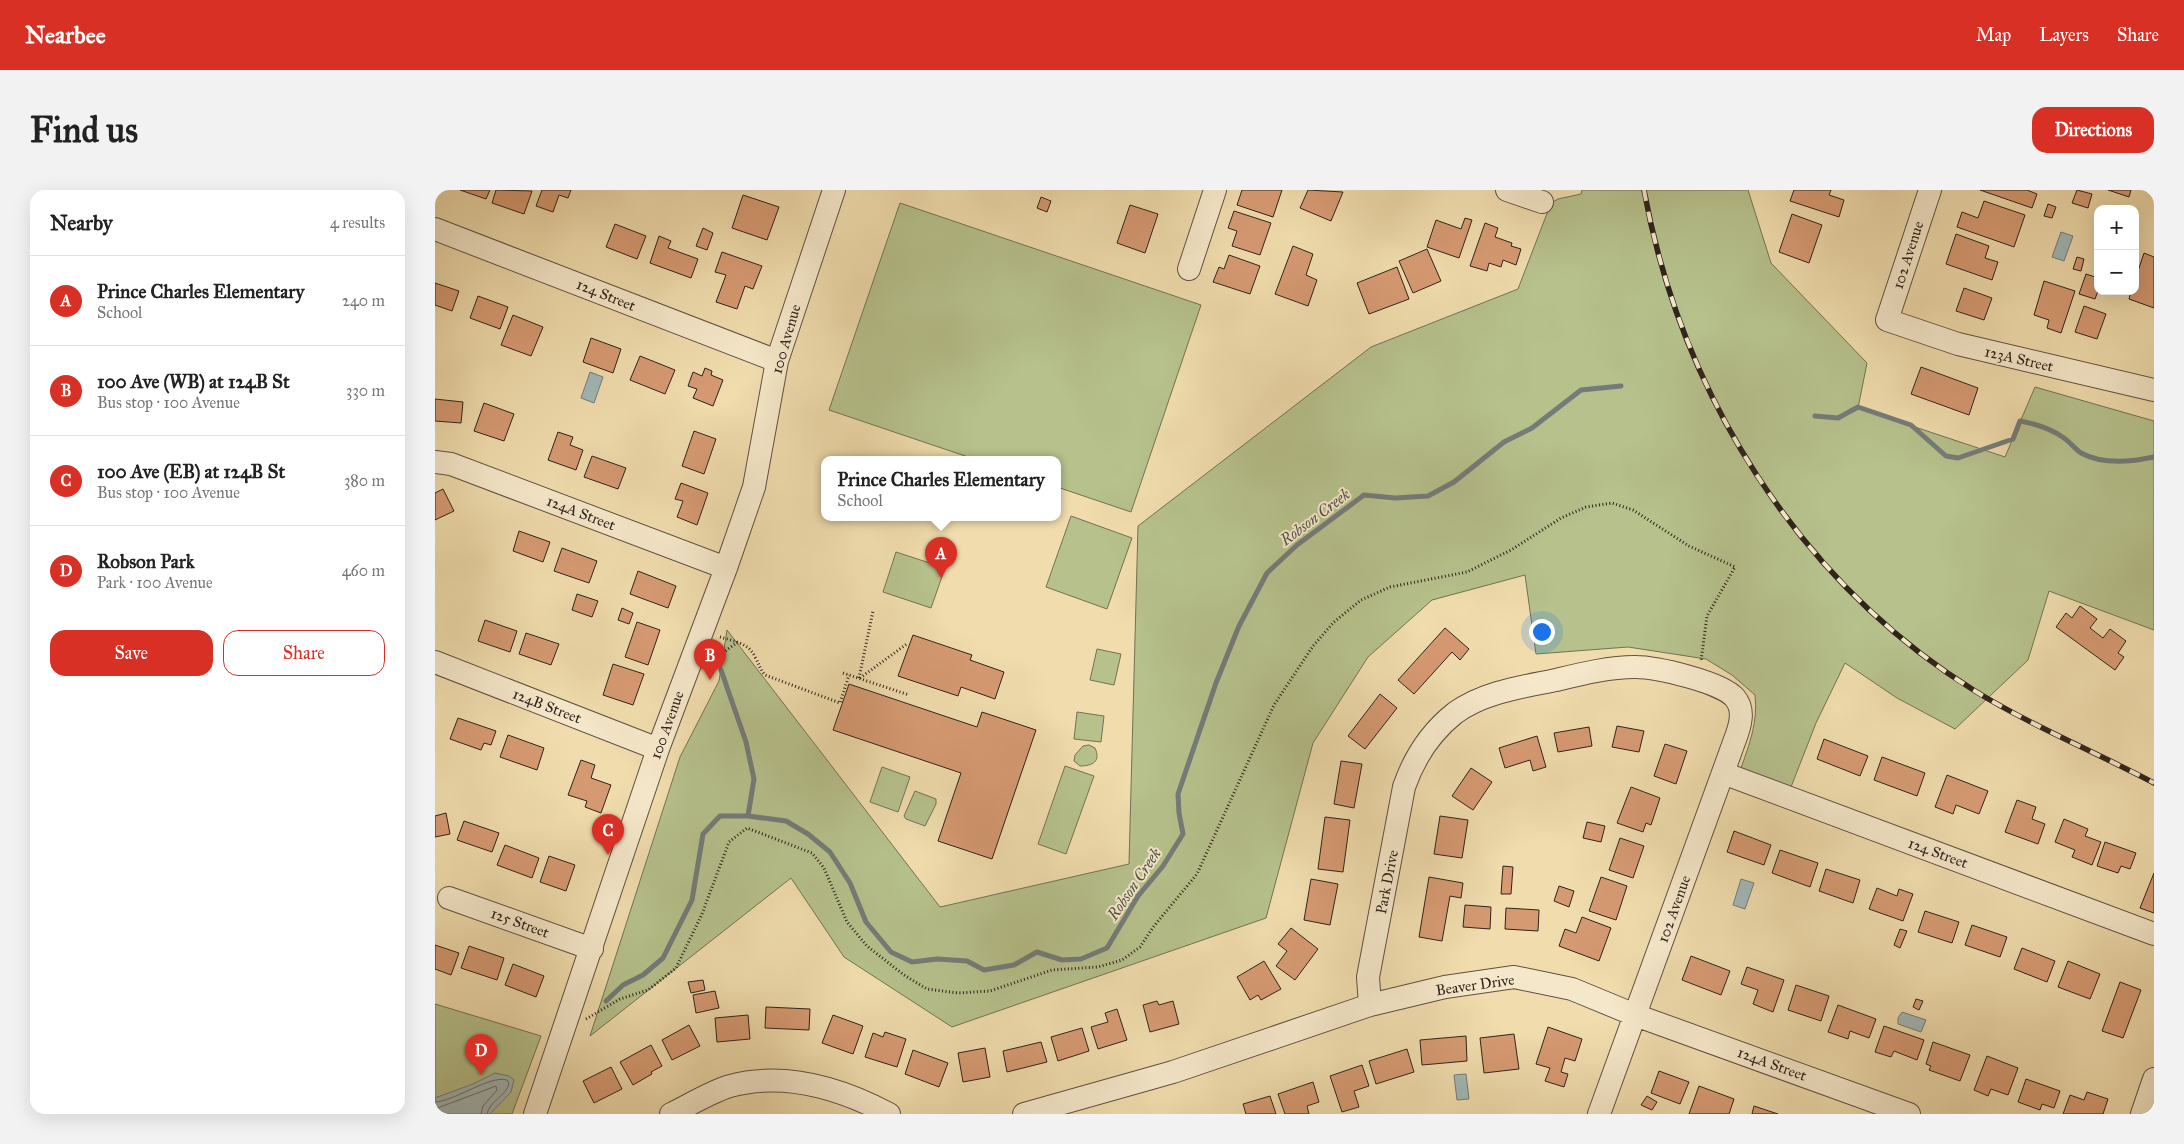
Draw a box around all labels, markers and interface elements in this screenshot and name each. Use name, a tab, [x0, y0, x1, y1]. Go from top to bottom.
text: Nearbee	[25, 20, 106, 50]
text: Map	[1976, 24, 2011, 46]
text: Layers	[2039, 24, 2089, 46]
text: Share	[2117, 24, 2159, 46]
button: Directions	[2032, 107, 2154, 153]
text: Find us	[30, 109, 138, 152]
map controls	[2094, 205, 2139, 295]
button: +	[2094, 205, 2139, 250]
text: Nearby	[50, 210, 113, 236]
text: 4 results	[330, 213, 385, 232]
street label: 102 Avenue	[1889, 219, 1927, 291]
button: −	[2094, 250, 2139, 295]
street label: 124 Street	[574, 275, 639, 315]
text: Prince Charles Elementary	[97, 280, 304, 303]
text: A	[61, 291, 71, 310]
text: 240 m	[342, 291, 385, 310]
street label: 100 Avenue	[767, 302, 805, 376]
text: School	[97, 303, 142, 322]
street label: 123A Street	[1983, 342, 2056, 376]
text: 100 Ave (WB) at 124B St	[97, 370, 290, 393]
text: B	[61, 381, 71, 400]
text: 330 m	[346, 381, 385, 400]
text: Bus stop · 100 Avenue	[97, 393, 240, 412]
popup	[821, 456, 1061, 521]
text: 100 Ave (EB) at 124B St	[97, 460, 285, 483]
text: Prince Charles Elementary	[837, 468, 1045, 491]
text: C	[61, 471, 71, 490]
text: 380 m	[344, 471, 385, 490]
text: Bus stop · 100 Avenue	[97, 483, 240, 502]
water label: Robson Creek	[1276, 485, 1354, 550]
text: School	[837, 491, 883, 510]
street label: 124A Street	[544, 492, 619, 535]
pin: A	[925, 537, 957, 578]
text: Robson Park	[97, 550, 195, 573]
text: D	[60, 561, 72, 580]
text: 460 m	[342, 561, 385, 580]
text: Park · 100 Avenue	[97, 573, 213, 592]
your location	[1529, 619, 1555, 645]
button: Save	[50, 630, 213, 676]
button: Share	[223, 630, 385, 676]
pin: B	[694, 639, 726, 680]
street label: 124B Street	[510, 685, 585, 728]
street label: 100 Avenue	[646, 688, 688, 762]
pin: C	[592, 814, 624, 855]
street label: 124 Street	[1906, 834, 1971, 872]
water label: Robson Creek	[1102, 844, 1165, 924]
street label: Park Drive	[1372, 848, 1402, 916]
street label: 102 Avenue	[1654, 873, 1694, 945]
street label: 125 Street	[488, 904, 552, 942]
street label: Beaver Drive	[1435, 971, 1515, 999]
pin: D	[465, 1034, 497, 1075]
street label: 124A Street	[1735, 1043, 1810, 1085]

